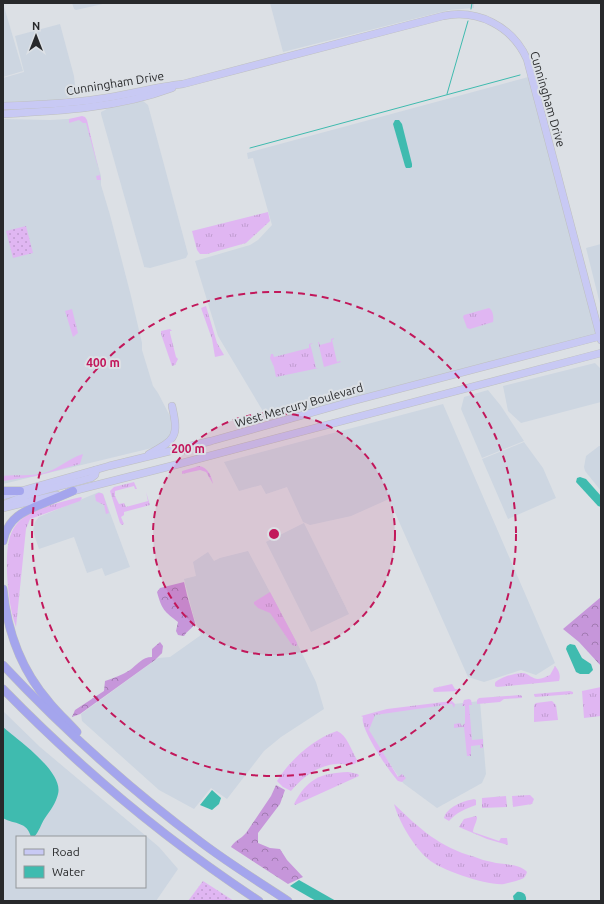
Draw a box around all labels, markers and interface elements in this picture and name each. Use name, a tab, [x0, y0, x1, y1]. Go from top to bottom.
north arrow	[16, 16, 56, 56]
text: N	[32, 20, 40, 32]
street label: Cunningham Drive	[528, 50, 568, 148]
street label: Cunningham Drive	[65, 69, 165, 97]
text: 400 m	[86, 356, 120, 369]
street label: West Mercury Boulevard	[234, 381, 364, 429]
text: 200 m	[171, 442, 205, 455]
centre of rings	[267, 527, 281, 541]
legend	[16, 836, 146, 888]
text: Road	[52, 845, 80, 858]
text: Water	[52, 865, 85, 878]

